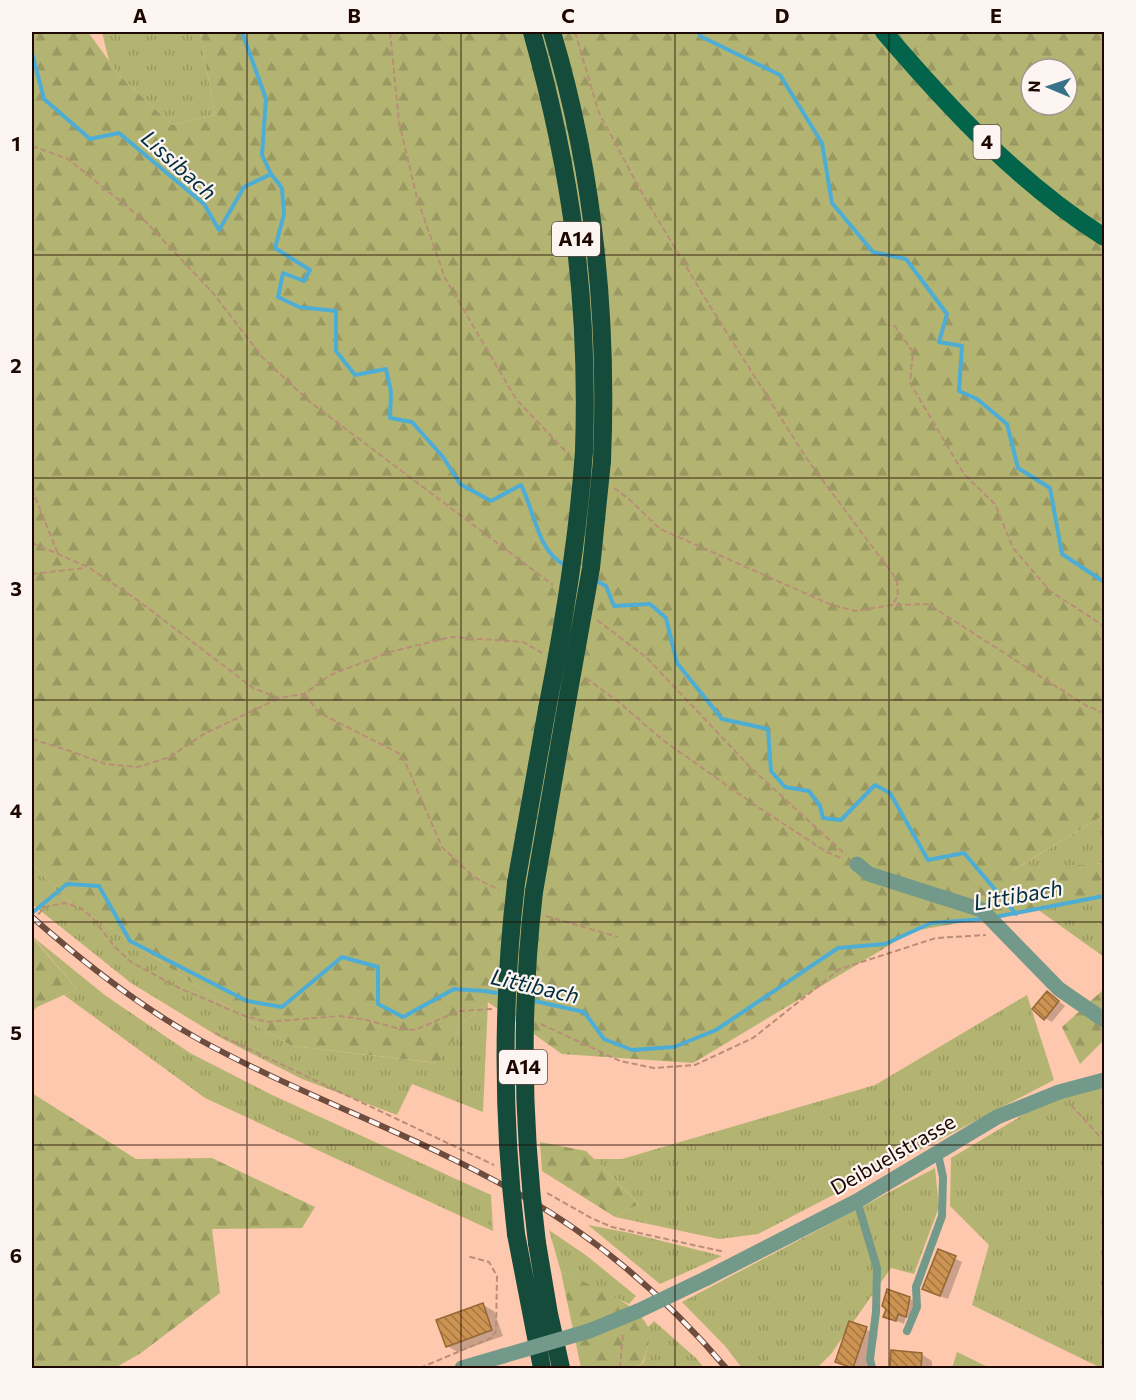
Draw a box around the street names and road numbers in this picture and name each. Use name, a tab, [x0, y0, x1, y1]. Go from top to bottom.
road number: 4	[974, 125, 1000, 159]
road number: A14	[552, 222, 600, 256]
road number: A14	[499, 1050, 547, 1084]
street label: Deibuelstrasse	[825, 1108, 959, 1200]

